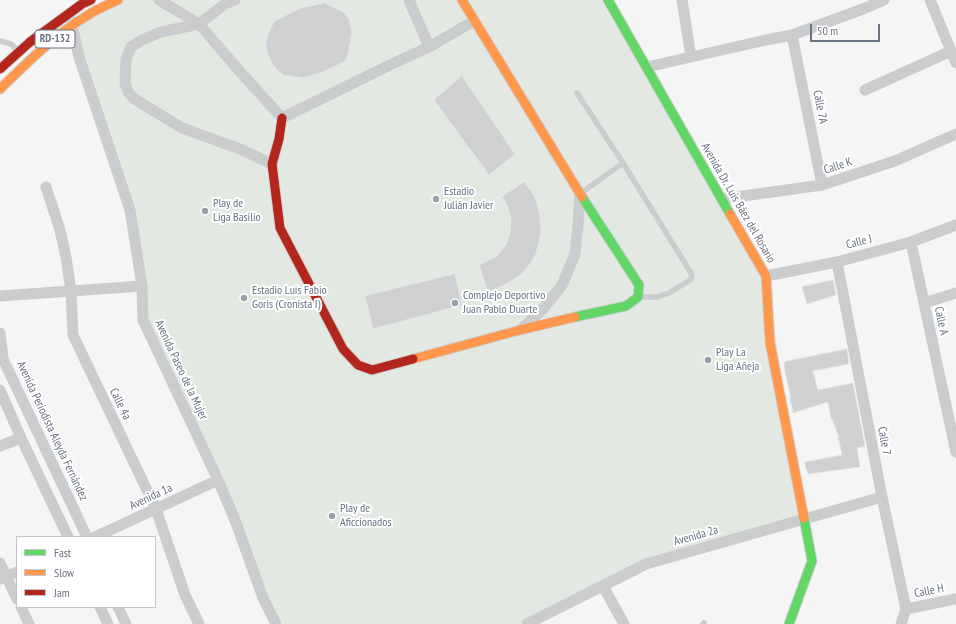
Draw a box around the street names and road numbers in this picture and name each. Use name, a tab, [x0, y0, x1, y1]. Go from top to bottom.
road number: RD-132	[35, 30, 75, 48]
street label: Calle 7A	[810, 89, 830, 125]
street label: Avenida Dr. Luis Báez del Rosario	[698, 140, 778, 266]
street label: Calle K	[822, 155, 854, 177]
street label: Calle J	[845, 232, 873, 252]
street label: Calle A	[931, 305, 951, 337]
street label: Avenida Paseo de la Mujer	[152, 318, 210, 422]
street label: Avenida Periodista Aleyda Fernández	[13, 359, 91, 503]
street label: Calle 4a	[106, 386, 134, 422]
street label: Calle 7	[874, 426, 894, 456]
street label: Avenida 1a	[127, 481, 175, 513]
street label: Avenida 2a	[672, 523, 720, 549]
street label: Calle H	[913, 581, 945, 601]

